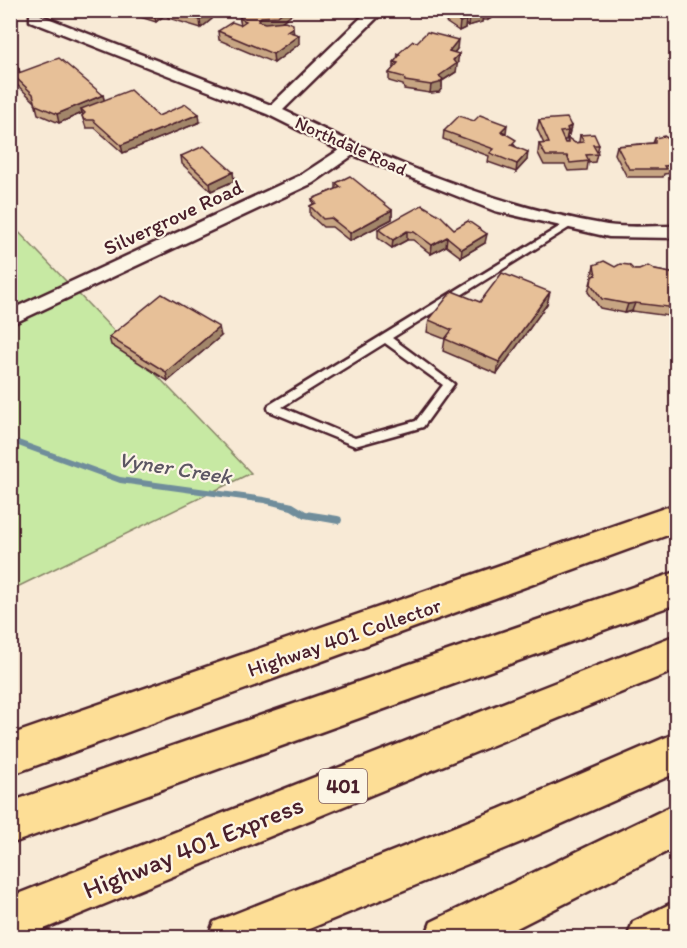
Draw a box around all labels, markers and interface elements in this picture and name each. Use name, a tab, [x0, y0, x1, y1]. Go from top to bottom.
street label: Northdale Road	[292, 112, 411, 181]
street label: Silvergrove Road	[99, 174, 247, 260]
water label: Vyner Creek	[117, 446, 235, 491]
street label: Highway 401 Collector	[244, 592, 444, 682]
road number: 401	[319, 769, 367, 803]
street label: Highway 401 Express	[78, 788, 308, 906]

